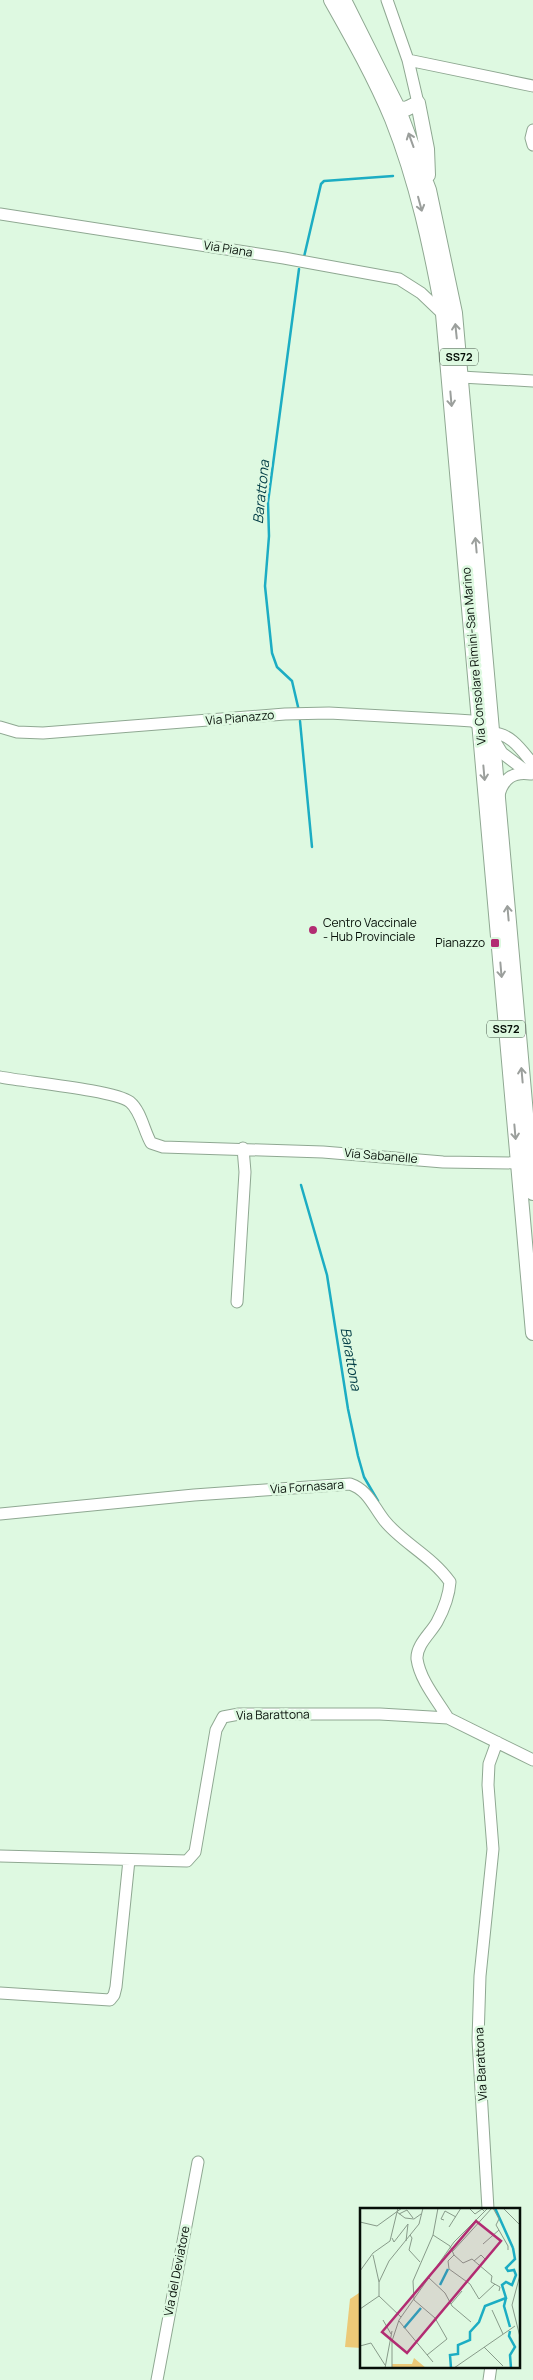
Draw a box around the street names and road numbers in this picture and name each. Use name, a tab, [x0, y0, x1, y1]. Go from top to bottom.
street label: Via Piana	[202, 236, 254, 261]
road number: SS72	[440, 348, 478, 366]
street label: Via Consolare Rimini-San Marino	[457, 567, 490, 746]
street label: Via Pianazzo	[205, 706, 275, 729]
road number: SS72	[487, 1021, 525, 1038]
street label: Via Sabanelle	[344, 1144, 418, 1167]
street label: Via Fornasara	[270, 1475, 344, 1498]
street label: Via Barattona	[236, 1705, 310, 1724]
street label: Via Barattona	[470, 2027, 491, 2101]
street label: Via del Deviatore	[159, 2224, 194, 2317]

